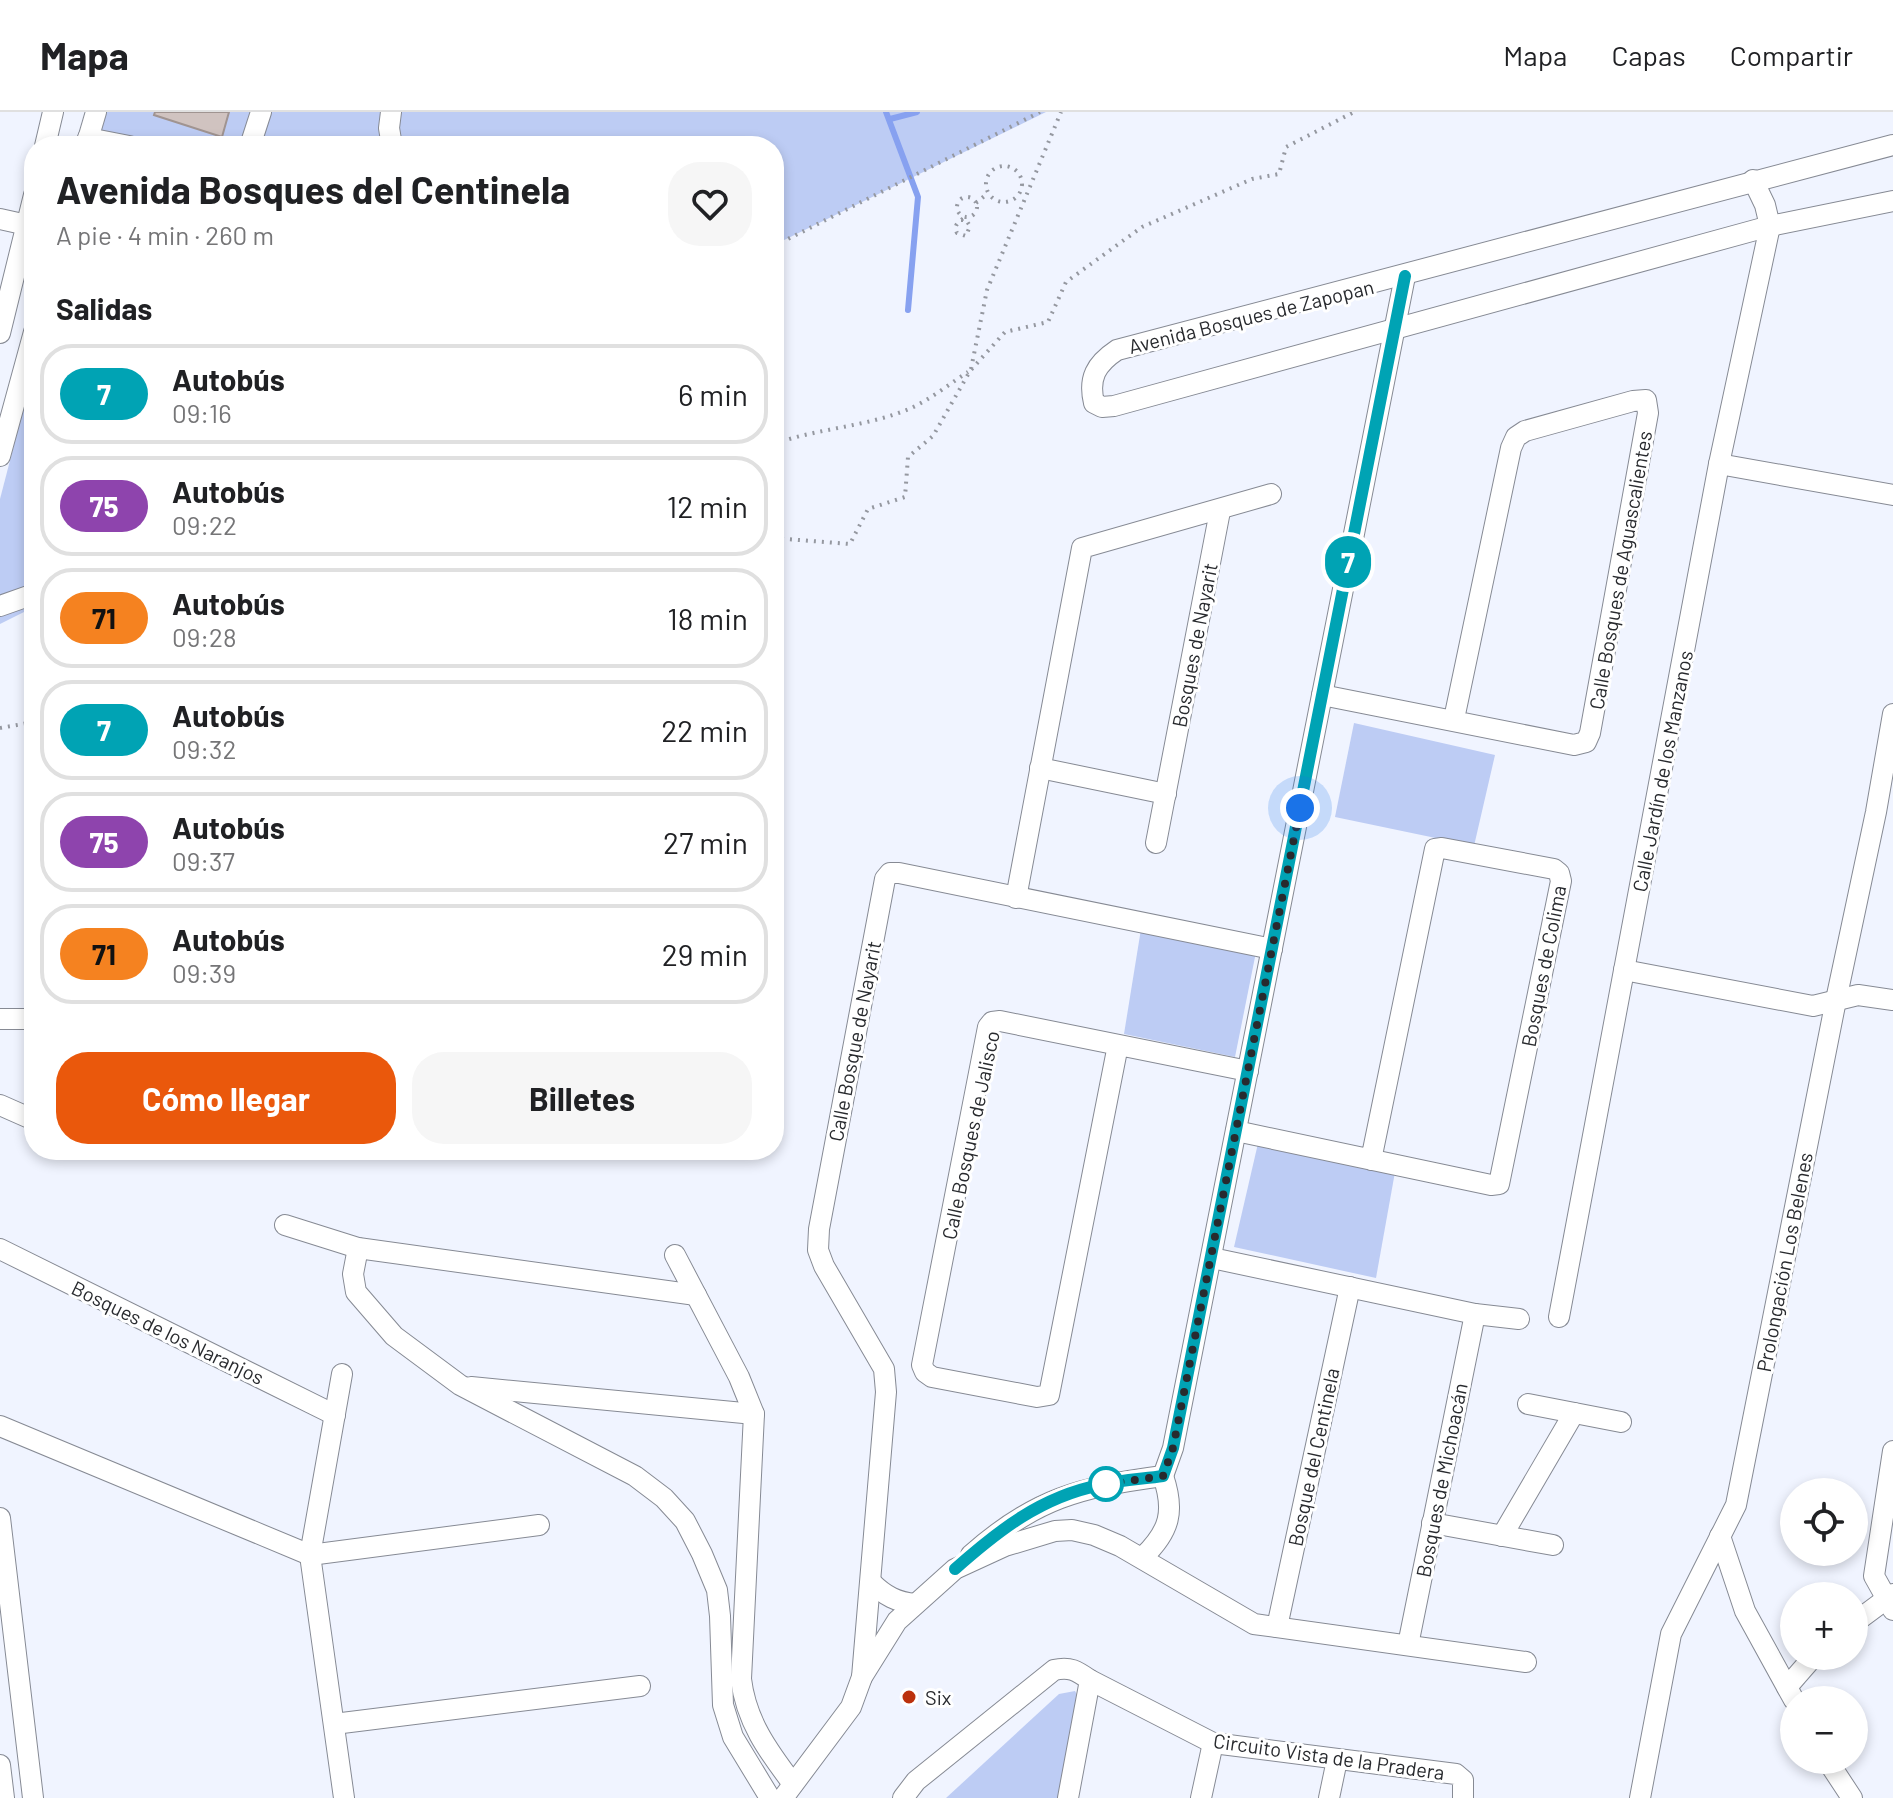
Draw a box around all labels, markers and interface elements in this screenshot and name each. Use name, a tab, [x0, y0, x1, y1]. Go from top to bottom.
text: Mapa	[40, 32, 129, 78]
text: Mapa	[1503, 38, 1567, 72]
text: Capas	[1611, 38, 1686, 72]
text: Compartir	[1730, 38, 1853, 72]
button: heart	[668, 162, 752, 246]
text: Avenida Bosques del Centinela	[56, 166, 570, 212]
text: A pie · 4 min · 260 m	[56, 219, 274, 250]
street label: Avenida Bosques de Zapopan	[1126, 274, 1376, 358]
text: Salidas	[56, 290, 152, 326]
text: Autobús	[172, 361, 285, 397]
text: 6 min	[678, 376, 748, 412]
text: 7	[97, 377, 111, 411]
text: 09:16	[172, 397, 232, 428]
street label: Calle Bosques de Aguascalientes	[1584, 429, 1656, 711]
text: Autobús	[172, 473, 285, 509]
text: 12 min	[667, 488, 748, 524]
text: 75	[90, 489, 118, 523]
text: 09:22	[172, 509, 237, 540]
line badge: 7	[1322, 536, 1374, 588]
text: 7	[1341, 545, 1355, 579]
street label: Bosques de Nayarit	[1166, 561, 1222, 729]
text: Autobús	[172, 585, 285, 621]
text: 18 min	[667, 600, 748, 636]
text: 71	[92, 601, 116, 635]
text: 09:28	[172, 621, 237, 652]
street label: Calle Jardín de los Manzanos	[1627, 648, 1697, 894]
text: Autobús	[172, 697, 285, 733]
text: 22 min	[661, 712, 748, 748]
text: 7	[97, 713, 111, 747]
text: 09:32	[172, 733, 236, 764]
your location	[1280, 788, 1320, 828]
text: Autobús	[172, 809, 285, 845]
text: 27 min	[663, 824, 748, 860]
text: 75	[90, 825, 118, 859]
text: 09:37	[172, 845, 235, 876]
street label: Bosques de Colima	[1516, 883, 1570, 1049]
text: Autobús	[172, 921, 285, 957]
text: 29 min	[662, 936, 748, 972]
text: 71	[92, 937, 116, 971]
street label: Calle Bosque de Nayarit	[823, 939, 885, 1143]
text: 09:39	[172, 957, 236, 988]
street label: Calle Bosques de Jalisco	[936, 1028, 1004, 1242]
button: Cómo llegar	[56, 1052, 396, 1144]
button: Billetes	[412, 1052, 752, 1144]
street label: Prolongación Los Belenes	[1751, 1150, 1817, 1374]
street label: Bosques de los Naranjos	[68, 1275, 268, 1389]
street label: Bosque del Centinela	[1282, 1366, 1344, 1548]
street label: Bosques de Michoacán	[1410, 1381, 1472, 1579]
unlabelled marker	[1089, 1467, 1123, 1501]
map controls	[1780, 1478, 1868, 1774]
button: locate	[1780, 1478, 1868, 1566]
button: +	[1780, 1582, 1868, 1670]
place label: Six	[925, 1685, 952, 1709]
button: −	[1780, 1686, 1868, 1774]
marker: Six	[900, 1688, 918, 1706]
street label: Circuito Vista de la Pradera	[1212, 1728, 1446, 1784]

